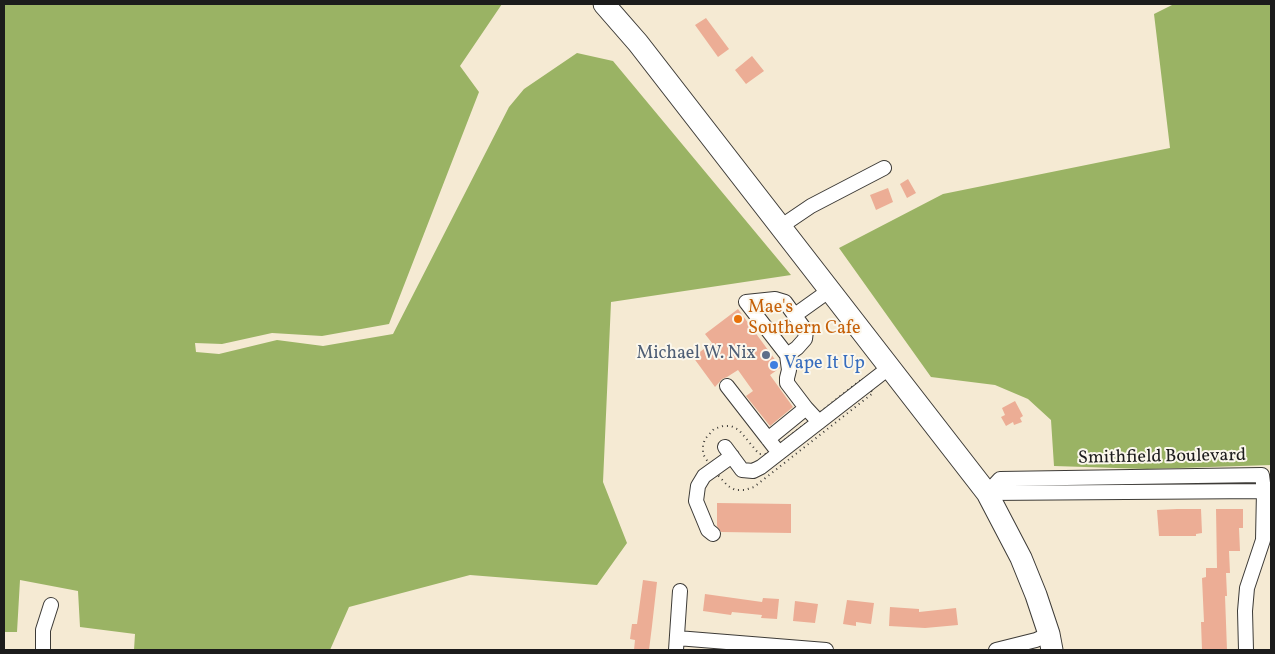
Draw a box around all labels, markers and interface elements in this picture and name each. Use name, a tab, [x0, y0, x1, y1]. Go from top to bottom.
place label: Mae's Southern Cafe	[748, 298, 861, 340]
marker: Mae's Southern Cafe	[732, 313, 744, 325]
place label: Michael W. Nix	[636, 344, 756, 366]
marker: Michael W. Nix	[760, 349, 772, 361]
place label: Vape It Up	[784, 354, 865, 376]
marker: Vape It Up	[768, 359, 780, 371]
street label: Smithfield Boulevard	[1078, 446, 1246, 470]

